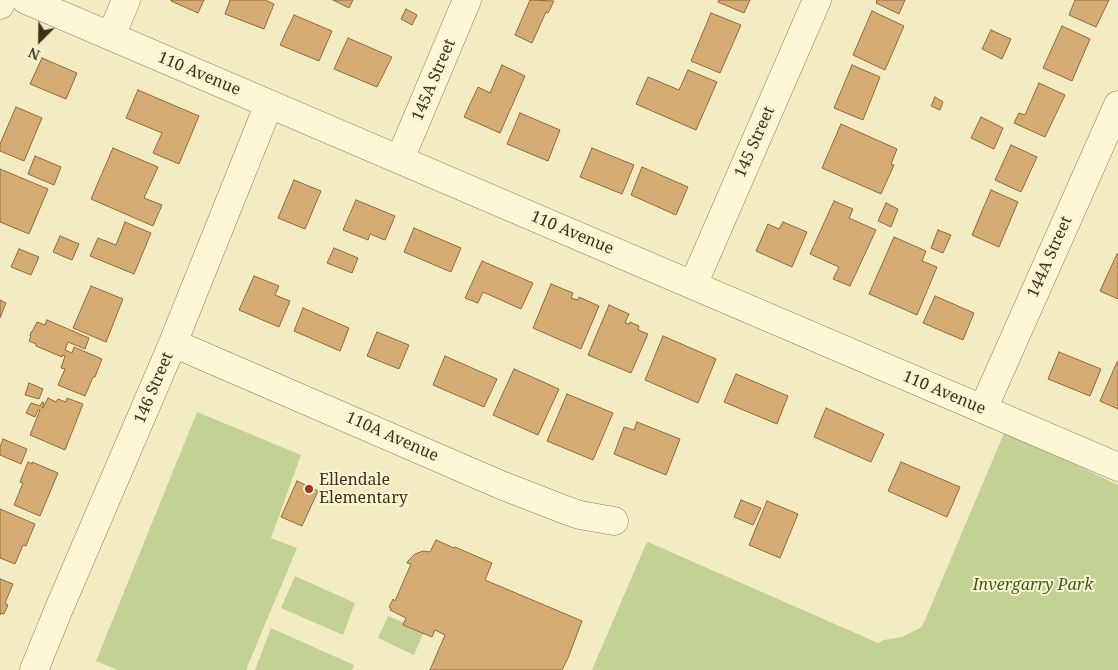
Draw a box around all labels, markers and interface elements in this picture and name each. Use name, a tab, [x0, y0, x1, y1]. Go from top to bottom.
north arrow	[15, 15, 65, 65]
street label: 145A Street	[408, 36, 460, 124]
text: N	[25, 43, 43, 65]
street label: 110 Avenue	[155, 48, 243, 100]
street label: 145 Street	[731, 104, 779, 180]
street label: 110 Avenue	[528, 207, 616, 259]
street label: 144A Street	[1024, 213, 1076, 301]
street label: 146 Street	[130, 349, 178, 427]
street label: 110 Avenue	[900, 367, 988, 419]
street label: 110A Avenue	[343, 408, 441, 466]
place label: Ellendale Elementary	[319, 470, 408, 508]
marker: Ellendale Elementary	[303, 483, 315, 495]
park label: Invergarry Park	[973, 575, 1093, 595]

